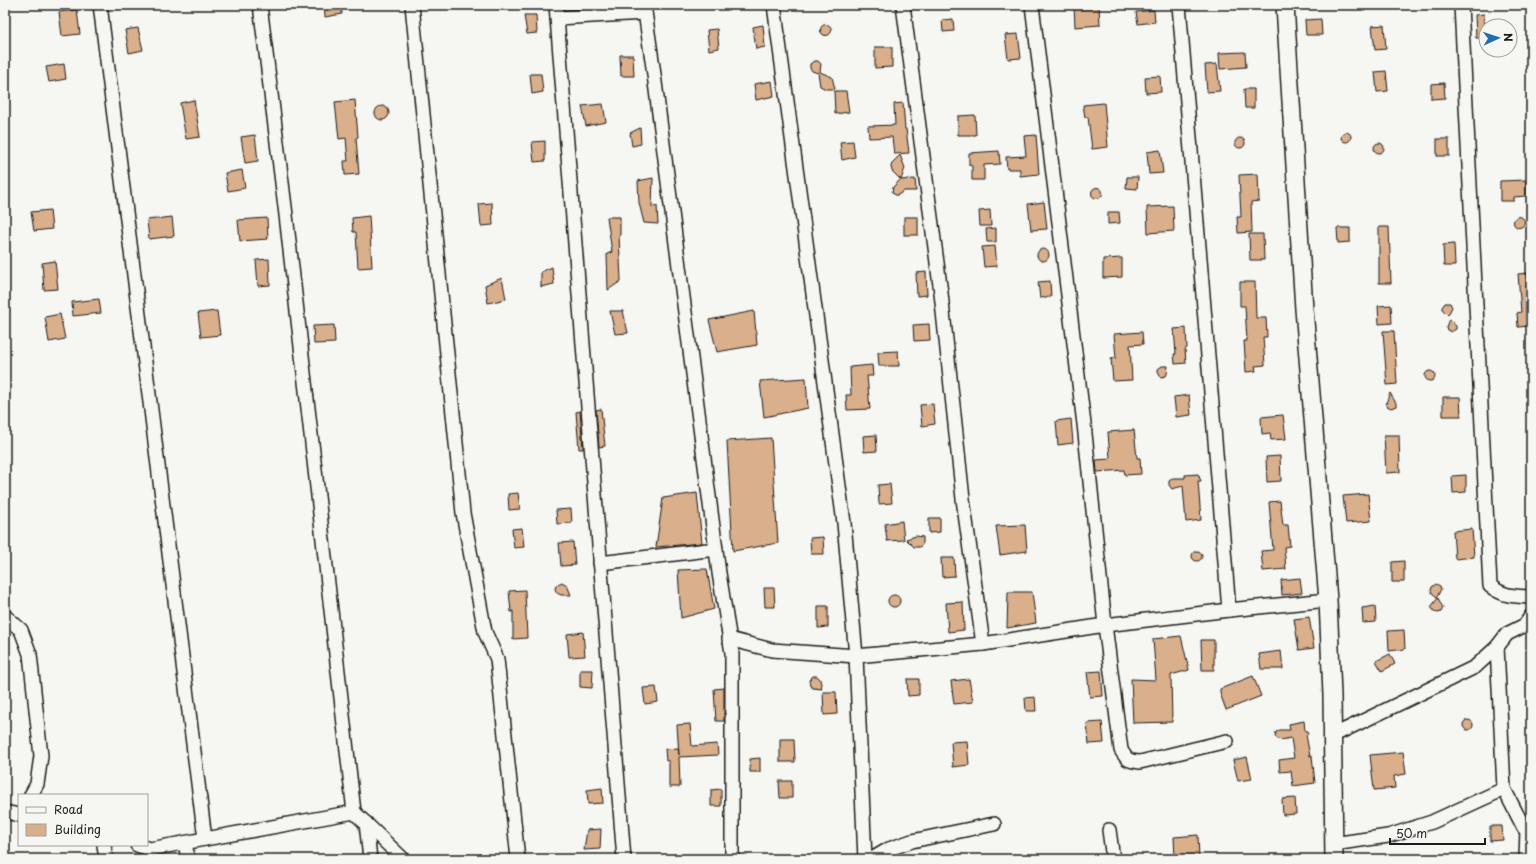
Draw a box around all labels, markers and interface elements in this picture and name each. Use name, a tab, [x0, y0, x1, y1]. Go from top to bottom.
north arrow	[1478, 18, 1518, 58]
text: N	[1500, 33, 1517, 43]
legend	[18, 794, 148, 846]
text: Road	[54, 800, 83, 818]
text: Building	[54, 820, 101, 838]
scale bar	[1390, 820, 1485, 846]
text: 50 m	[1396, 824, 1427, 842]

